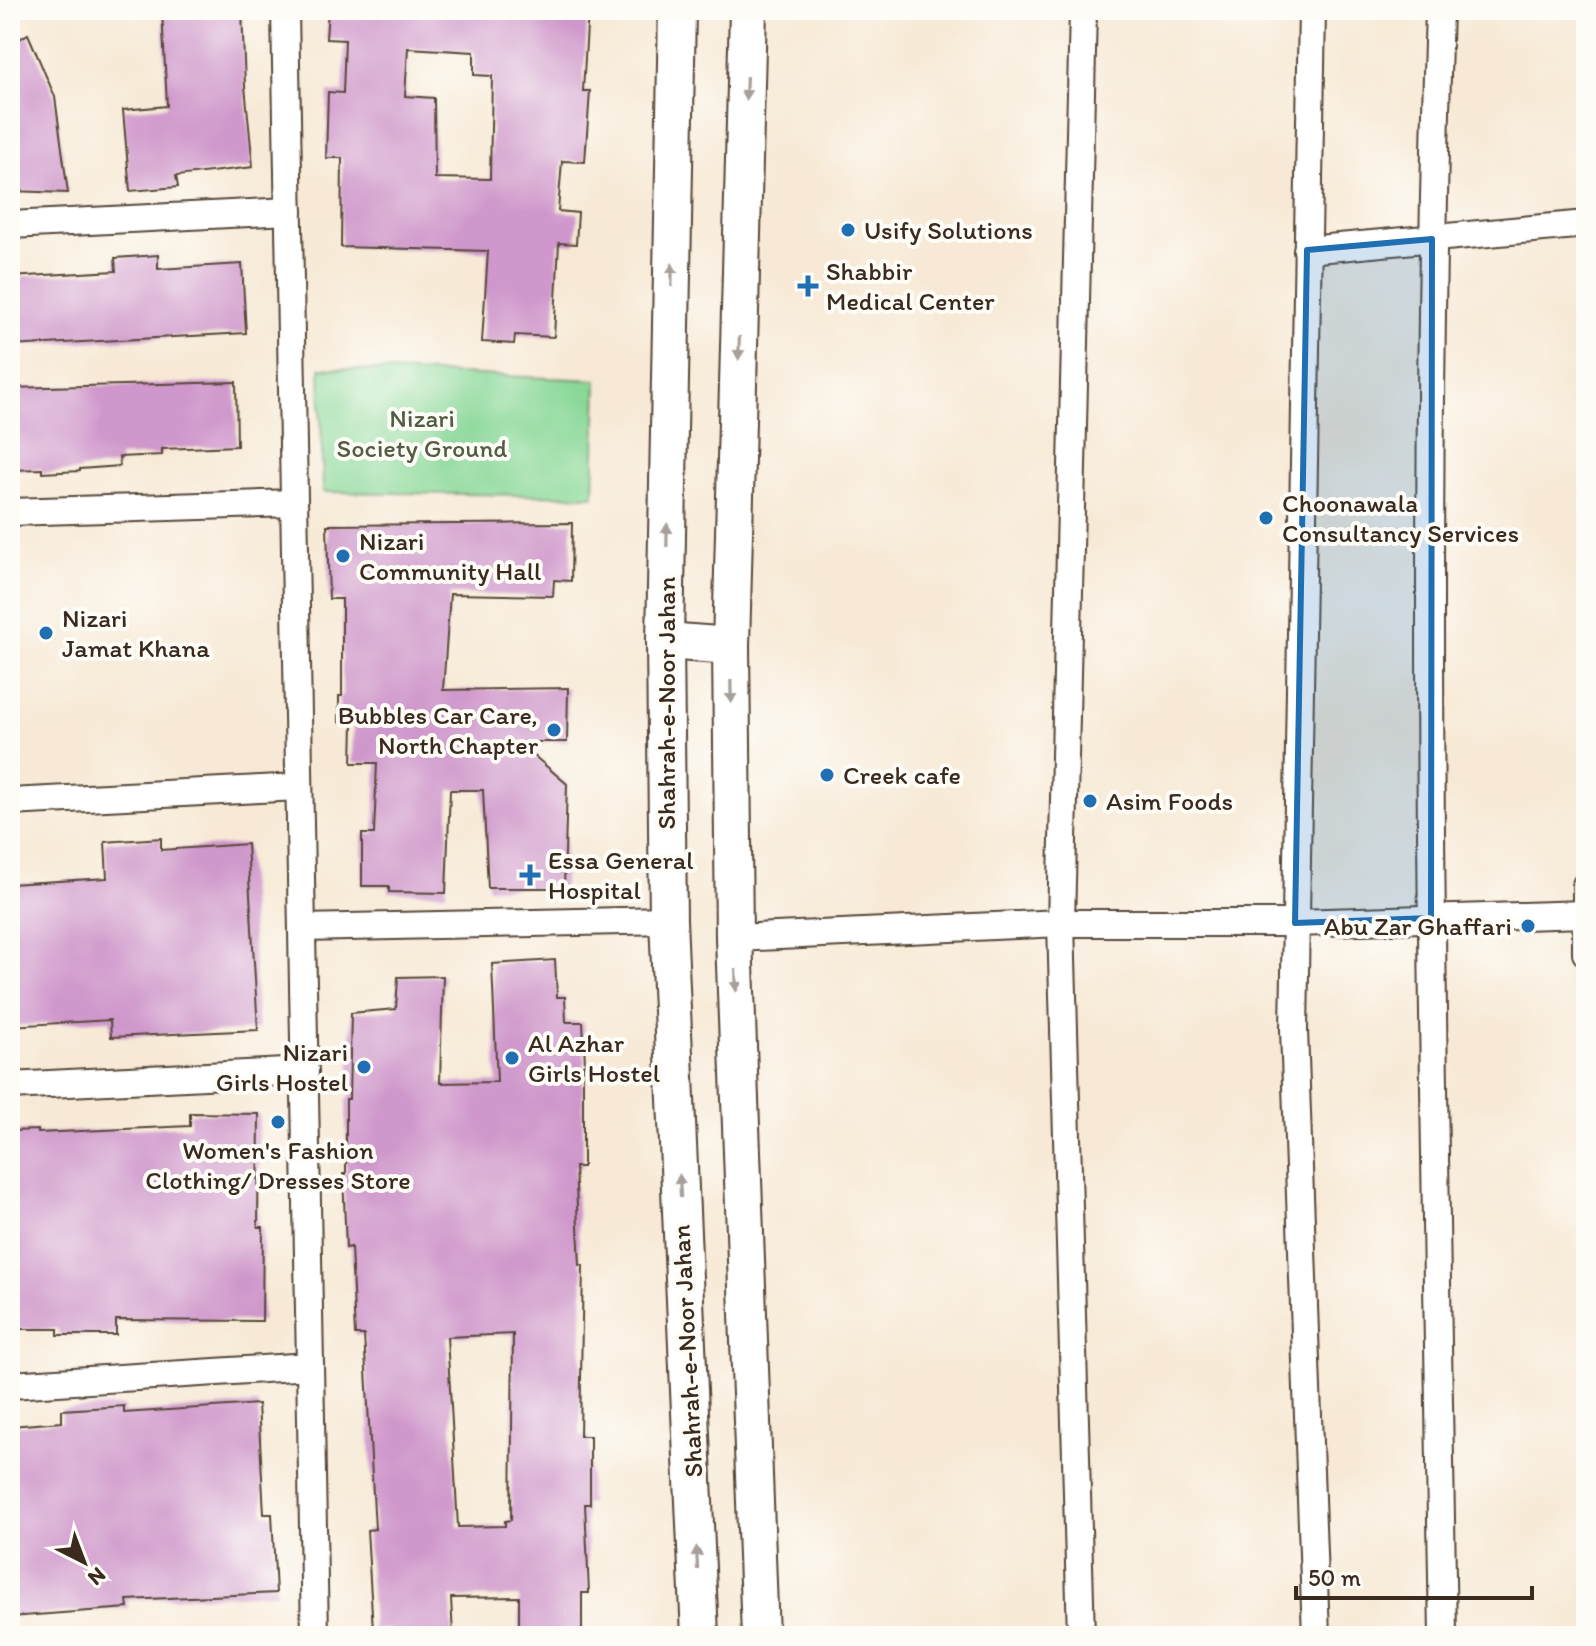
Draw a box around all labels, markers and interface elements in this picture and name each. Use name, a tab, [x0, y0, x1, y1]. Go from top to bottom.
one-way arrow	[739, 76, 752, 101]
place label: Usify Solutions	[864, 214, 1033, 246]
marker: Usify Solutions	[839, 221, 857, 239]
place label: Shabbir Medical Center	[826, 255, 995, 317]
one-way arrow	[665, 262, 678, 287]
marker: Shabbir Medical Center	[797, 275, 819, 297]
one-way arrow	[732, 336, 745, 361]
park label: Nizari Society Ground	[337, 402, 507, 464]
place label: Choonawala Consultancy Services	[1282, 487, 1519, 549]
marker: Choonawala Consultancy Services	[1257, 509, 1275, 527]
one-way arrow	[660, 522, 673, 547]
place label: Nizari Community Hall	[359, 525, 541, 587]
marker: Nizari Community Hall	[334, 547, 352, 565]
street label: Shahrah-e-Noor Jahan	[650, 576, 682, 830]
place label: Nizari Jamat Khana	[62, 602, 210, 664]
marker: Nizari Jamat Khana	[37, 624, 55, 642]
one-way arrow	[725, 680, 738, 705]
place label: Bubbles Car Care, North Chapter	[338, 699, 539, 761]
marker: Bubbles Car Care, North Chapter	[545, 721, 563, 739]
place label: Creek cafe	[843, 759, 961, 791]
marker: Creek cafe	[818, 766, 836, 784]
place label: Asim Foods	[1106, 785, 1233, 817]
marker: Asim Foods	[1081, 792, 1099, 810]
place label: Essa General Hospital	[548, 844, 694, 906]
marker: Essa General Hospital	[519, 864, 541, 886]
place label: Abu Zar Ghaffari	[1324, 910, 1512, 942]
marker: Abu Zar Ghaffari	[1519, 917, 1537, 935]
one-way arrow	[729, 968, 742, 993]
place label: Al Azhar Girls Hostel	[528, 1027, 660, 1089]
place label: Nizari Girls Hostel	[216, 1036, 348, 1098]
marker: Al Azhar Girls Hostel	[503, 1049, 521, 1067]
marker: Nizari Girls Hostel	[355, 1058, 373, 1076]
marker: Women's Fashion Clothing/ Dresses Store	[269, 1113, 287, 1131]
place label: Women's Fashion Clothing/ Dresses Store	[145, 1134, 411, 1196]
one-way arrow	[673, 1173, 686, 1198]
street label: Shahrah-e-Noor Jahan	[664, 1223, 710, 1478]
north arrow	[44, 1522, 124, 1602]
one-way arrow	[690, 1545, 703, 1570]
scale bar	[1296, 1550, 1532, 1600]
text: N	[82, 1561, 112, 1591]
text: 50 m	[1308, 1563, 1361, 1592]

